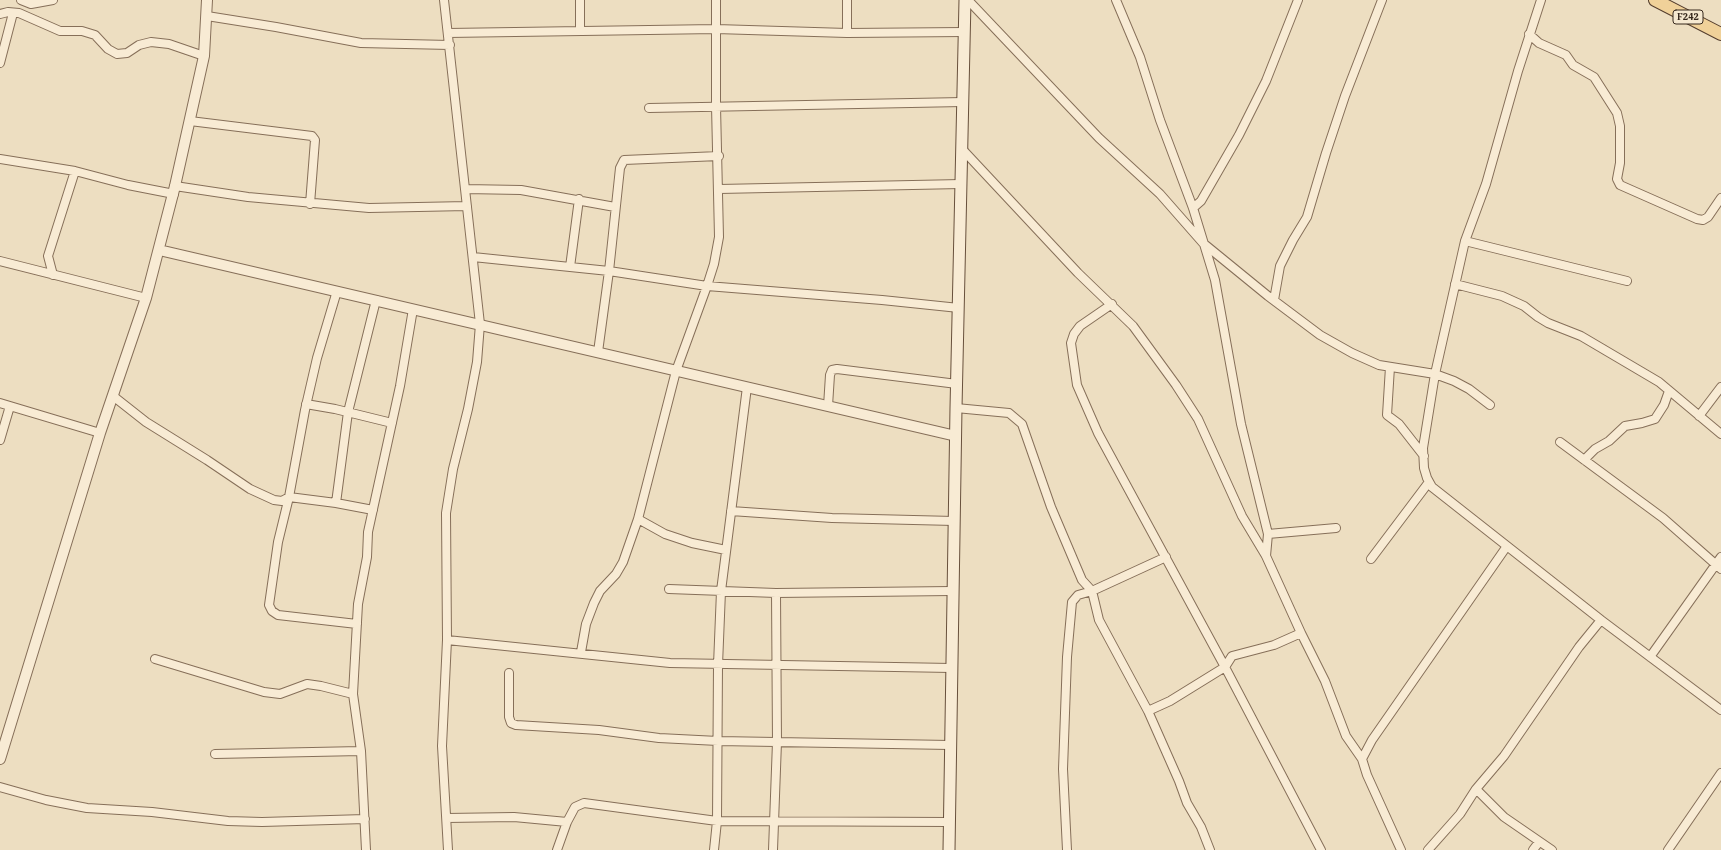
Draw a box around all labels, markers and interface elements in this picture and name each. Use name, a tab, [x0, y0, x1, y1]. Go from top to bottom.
road number: F242	[1673, 10, 1703, 24]

